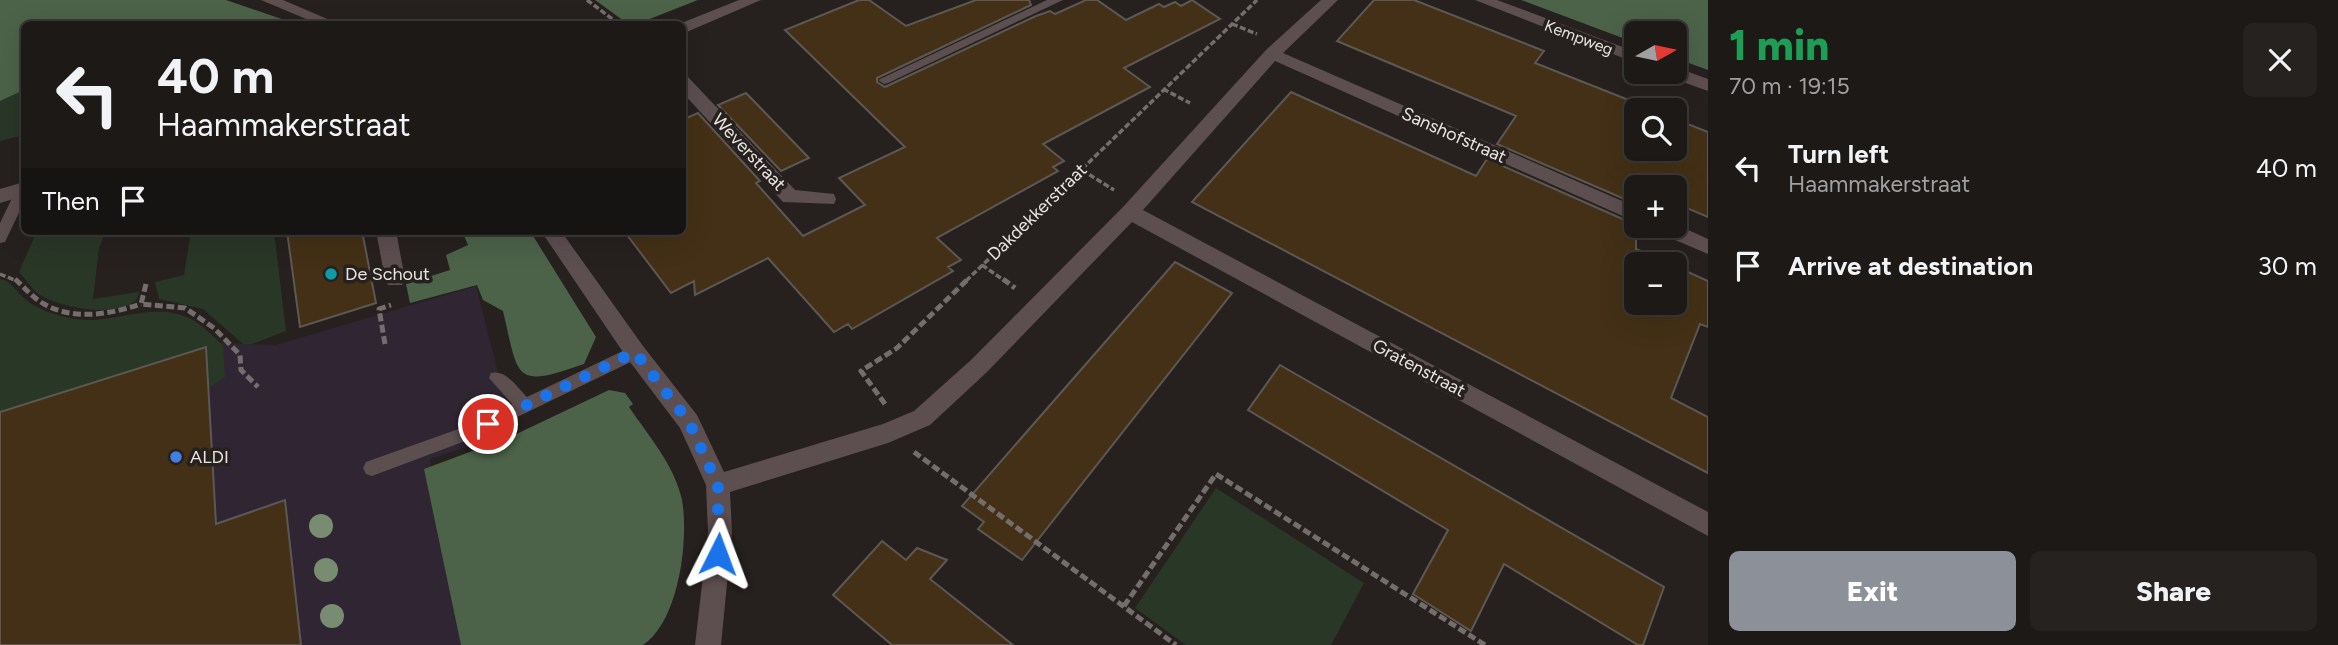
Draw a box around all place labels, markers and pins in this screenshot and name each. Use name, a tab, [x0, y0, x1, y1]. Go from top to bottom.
place label: De Schout	[345, 263, 430, 285]
marker: De Schout	[323, 266, 339, 282]
pin	[458, 394, 518, 454]
place label: ALDI	[190, 446, 229, 468]
marker: ALDI	[168, 449, 184, 465]

